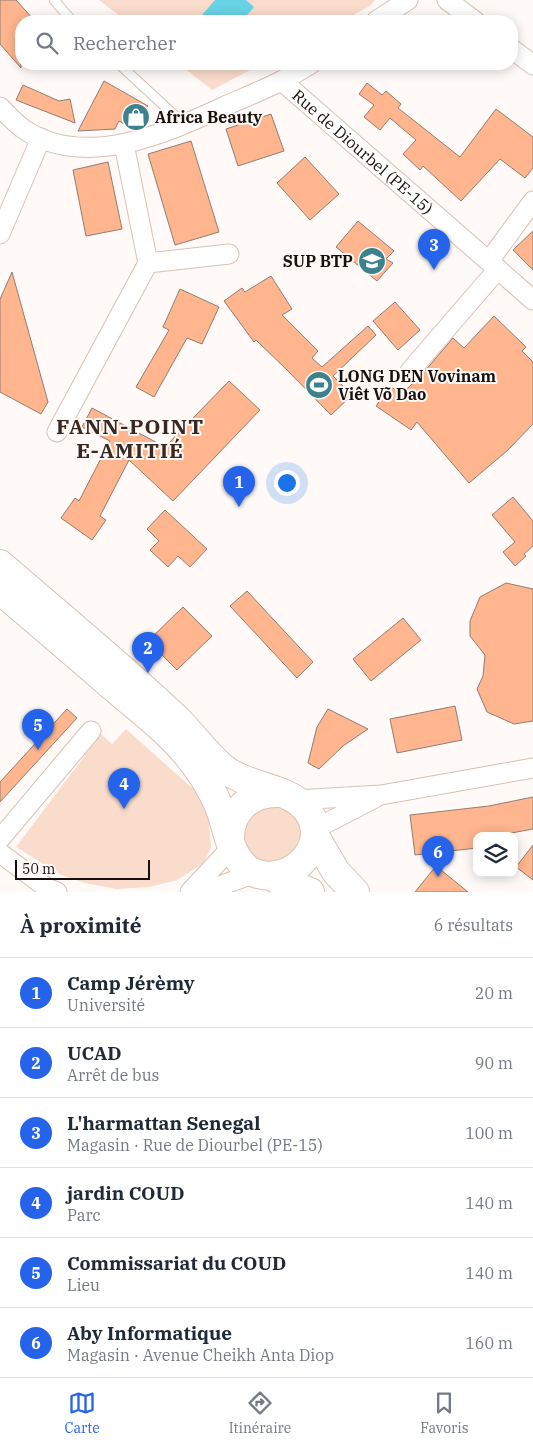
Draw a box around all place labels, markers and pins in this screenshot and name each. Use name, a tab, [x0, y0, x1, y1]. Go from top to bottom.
shop icon: Africa Beauty	[121, 102, 151, 132]
place label: Africa Beauty	[155, 107, 263, 127]
pin: 3	[418, 229, 450, 270]
school or university icon: SUP BTP	[357, 246, 387, 276]
place label: SUP BTP	[283, 251, 353, 271]
place label: LONG DEN Vovinam Viêt Võ Dao	[338, 366, 497, 404]
sports icon: LONG DEN Vovinam Viêt Võ Dao	[304, 370, 334, 400]
pin: 1	[223, 466, 255, 507]
pin: 2	[132, 632, 164, 673]
pin: 5	[22, 709, 54, 750]
pin: 4	[108, 768, 140, 809]
pin: 6	[422, 836, 454, 877]

